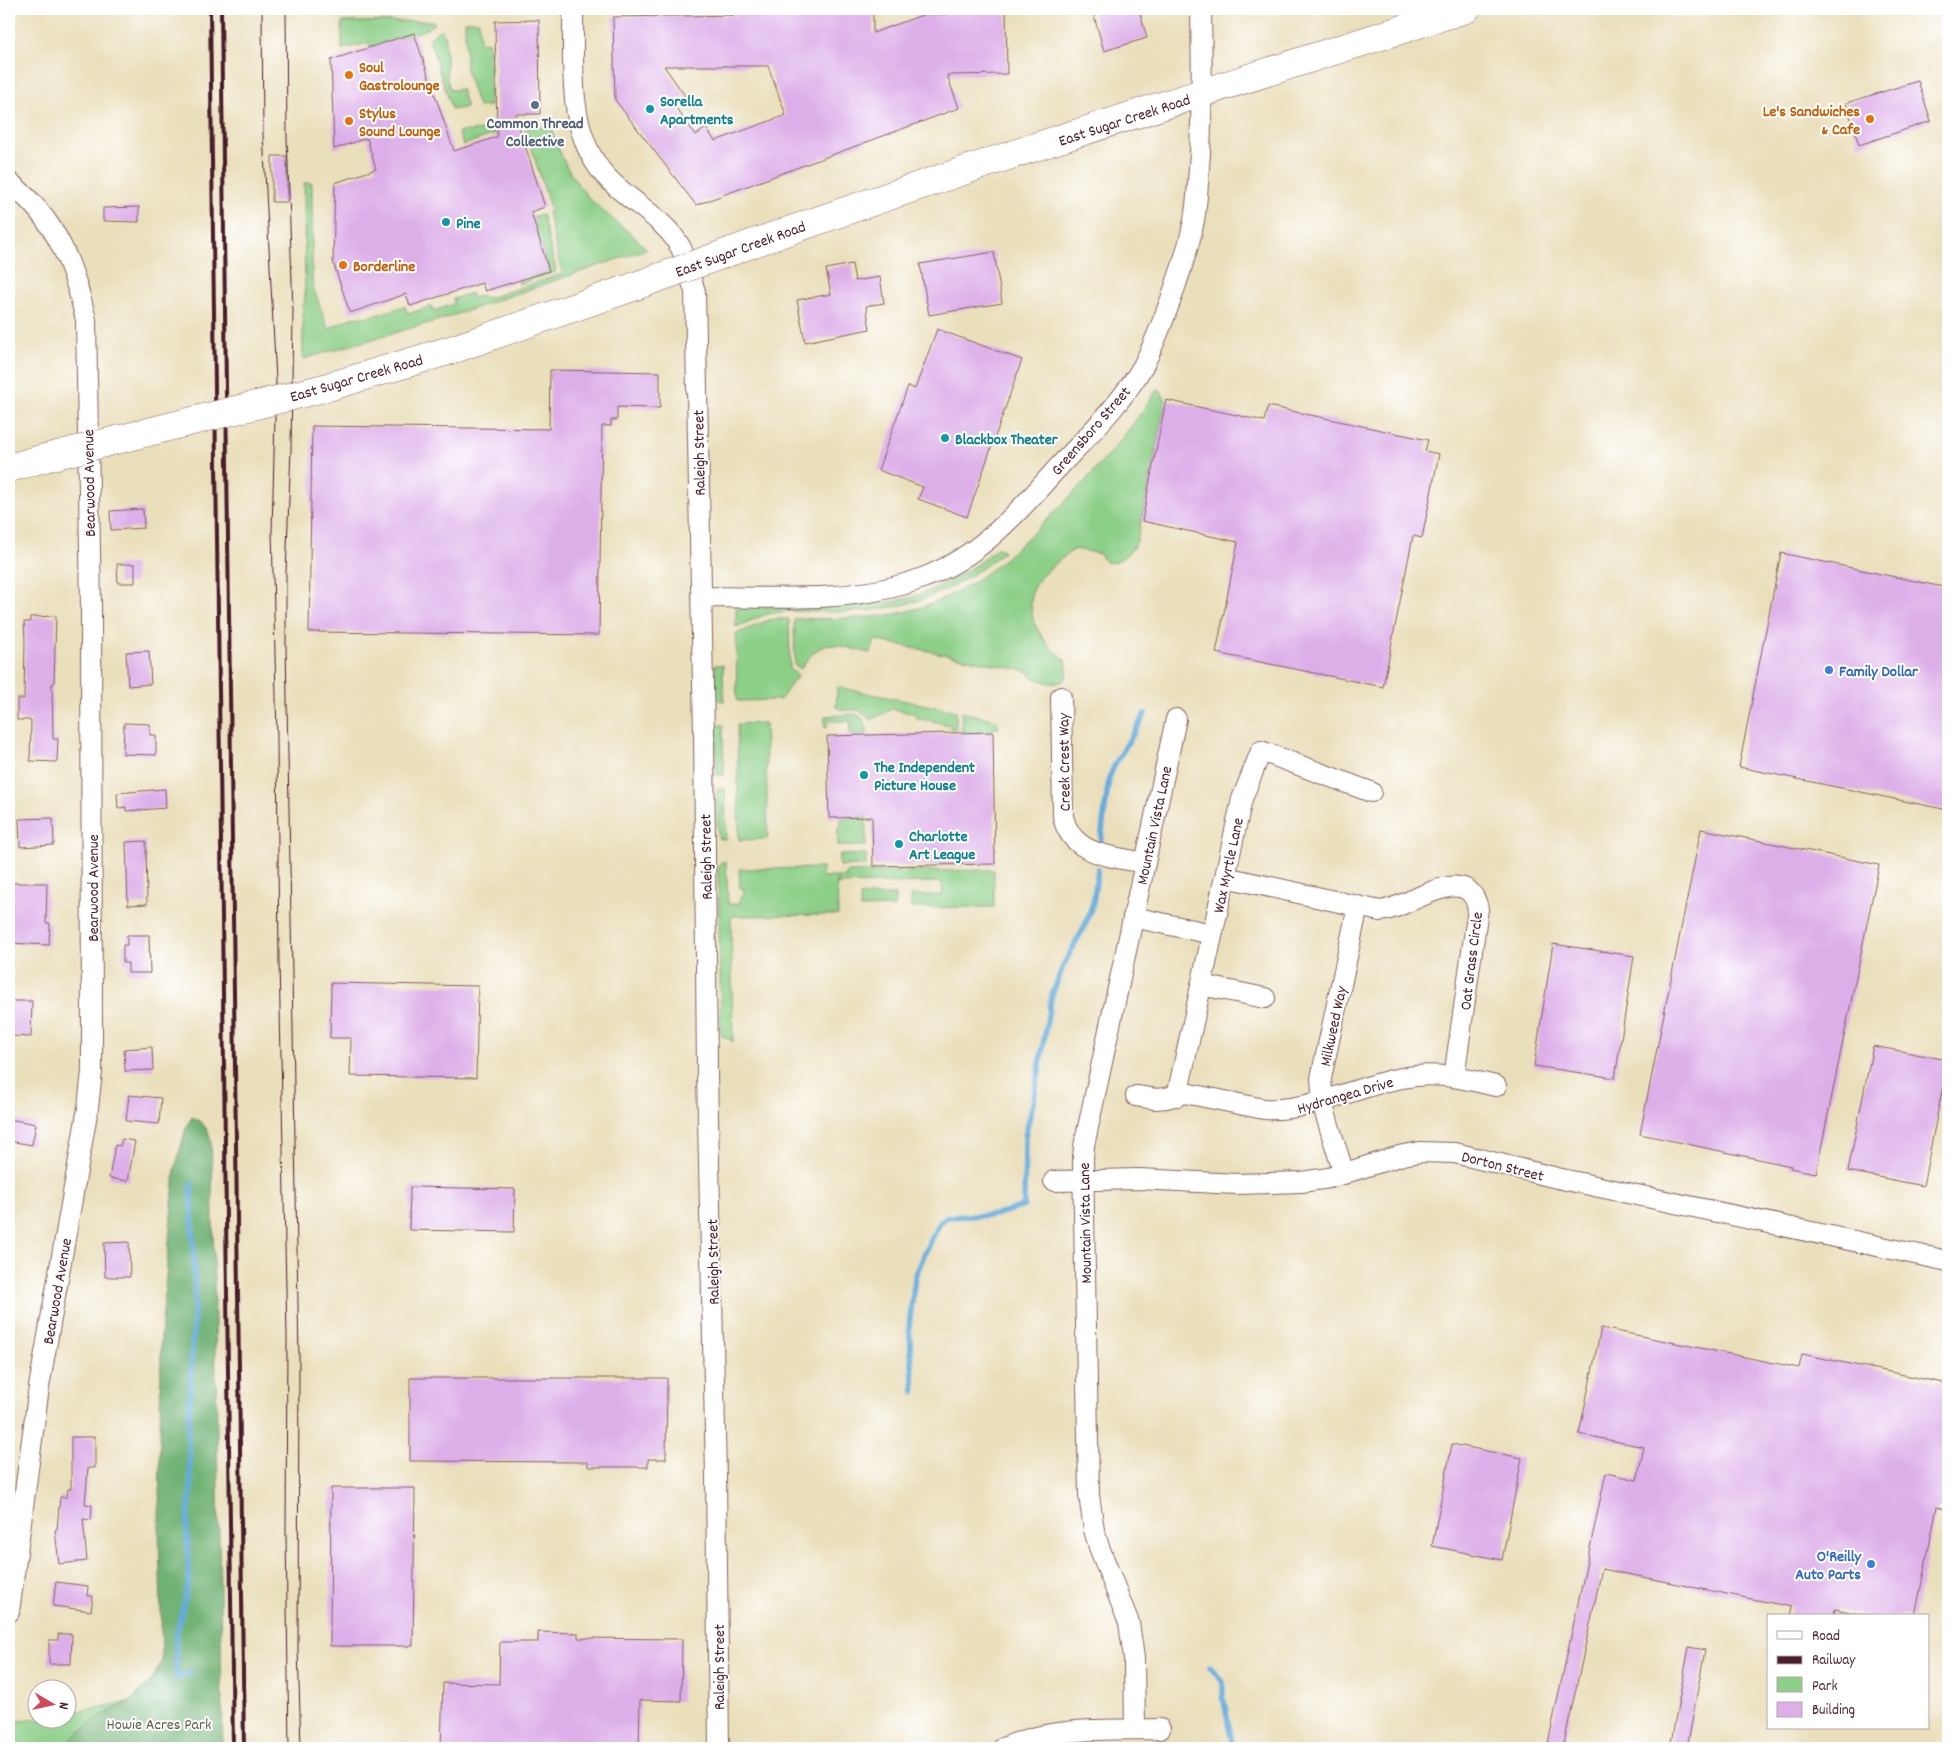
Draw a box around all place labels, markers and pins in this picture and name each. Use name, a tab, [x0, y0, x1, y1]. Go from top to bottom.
place label: Soul Gastrolounge	[359, 57, 440, 98]
marker: Soul Gastrolounge	[343, 69, 355, 81]
place label: Sorella Apartments	[660, 91, 734, 132]
marker: Common Thread Collective	[529, 99, 541, 111]
place label: Le's Sandwiches & Cafe	[1763, 101, 1860, 142]
place label: Stylus Sound Lounge	[359, 103, 441, 144]
marker: Sorella Apartments	[644, 103, 656, 115]
place label: Common Thread Collective	[487, 113, 583, 154]
marker: Le's Sandwiches & Cafe	[1864, 113, 1876, 125]
marker: Stylus Sound Lounge	[343, 115, 355, 127]
place label: Pine	[456, 213, 481, 236]
marker: Pine	[440, 216, 452, 228]
place label: Borderline	[353, 256, 415, 279]
marker: Borderline	[337, 259, 349, 271]
place label: Blackbox Theater	[955, 429, 1059, 452]
marker: Blackbox Theater	[939, 432, 951, 444]
place label: Family Dollar	[1839, 661, 1919, 684]
marker: Family Dollar	[1823, 664, 1835, 676]
place label: The Independent Picture House	[874, 757, 975, 798]
marker: The Independent Picture House	[858, 769, 870, 781]
place label: Charlotte Art League	[909, 826, 975, 867]
marker: Charlotte Art League	[893, 838, 905, 850]
place label: O'Reilly Auto Parts	[1795, 1546, 1863, 1587]
marker: O'Reilly Auto Parts	[1865, 1558, 1877, 1570]

